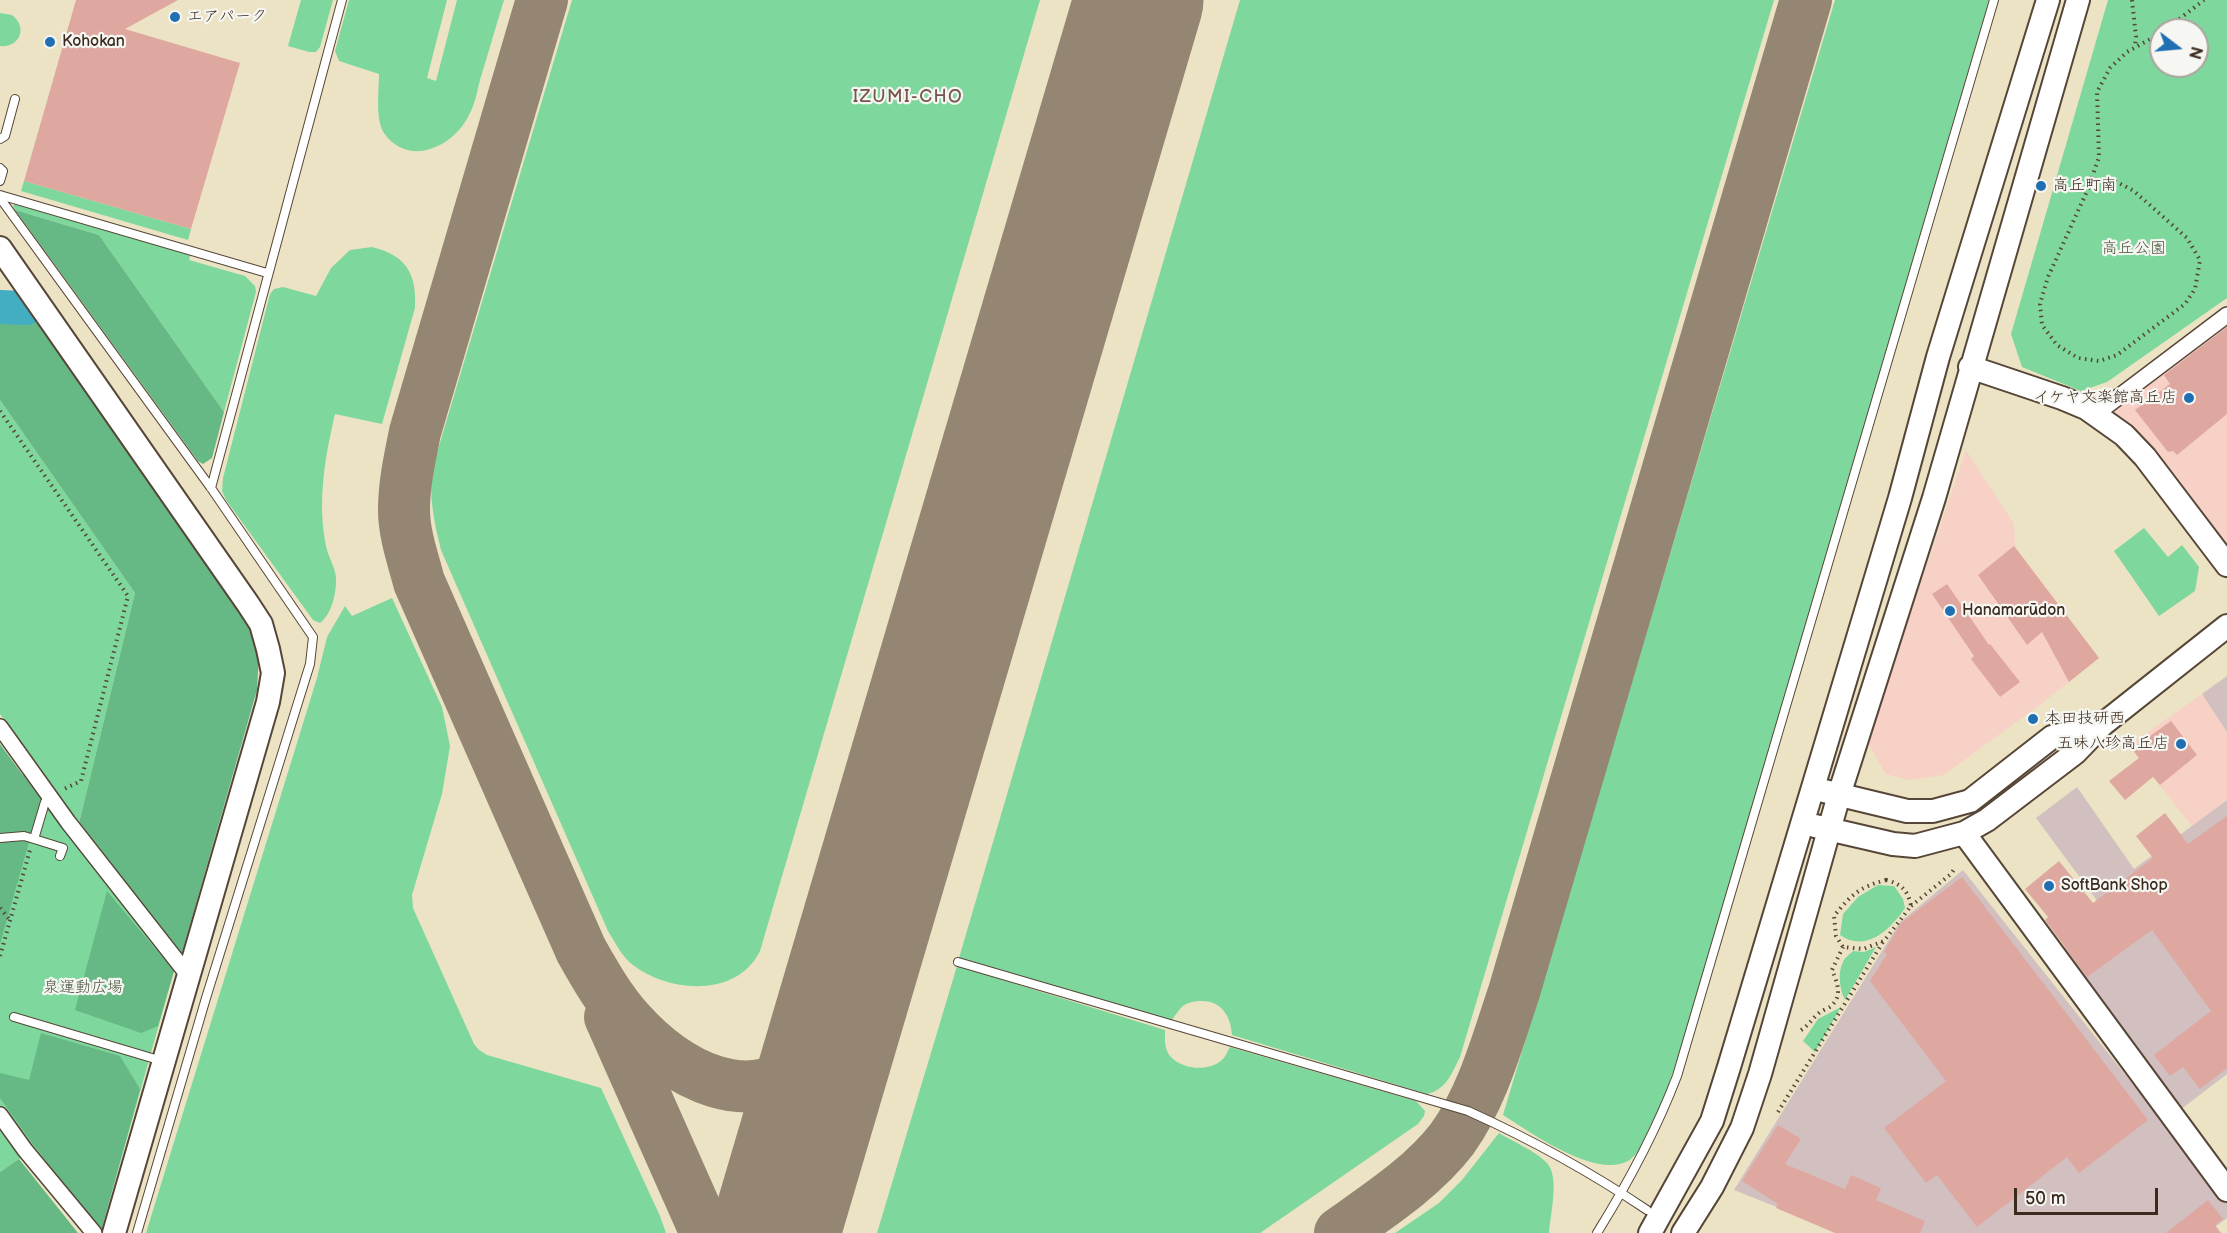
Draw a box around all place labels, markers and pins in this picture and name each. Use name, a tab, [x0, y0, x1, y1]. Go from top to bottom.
place label: エアパーク	[187, 7, 267, 27]
marker: エアパーク	[168, 10, 182, 24]
place label: Kohokan	[62, 32, 125, 52]
marker: Kohokan	[43, 35, 57, 49]
place label: 高丘町南	[2053, 176, 2117, 196]
marker: 高丘町南	[2034, 179, 2048, 193]
place label: イケヤ文楽館高丘店	[2033, 388, 2177, 408]
marker: イケヤ文楽館高丘店	[2182, 391, 2196, 405]
place label: Hanamarūdon	[1962, 601, 2065, 621]
marker: Hanamarūdon	[1943, 604, 1957, 618]
place label: 本田技研西	[2045, 709, 2125, 729]
marker: 本田技研西	[2026, 712, 2040, 726]
place label: 五味八珍高丘店	[2057, 734, 2169, 754]
marker: 五味八珍高丘店	[2174, 737, 2188, 751]
place label: SoftBank Shop	[2061, 876, 2168, 896]
marker: SoftBank Shop	[2042, 879, 2056, 893]

